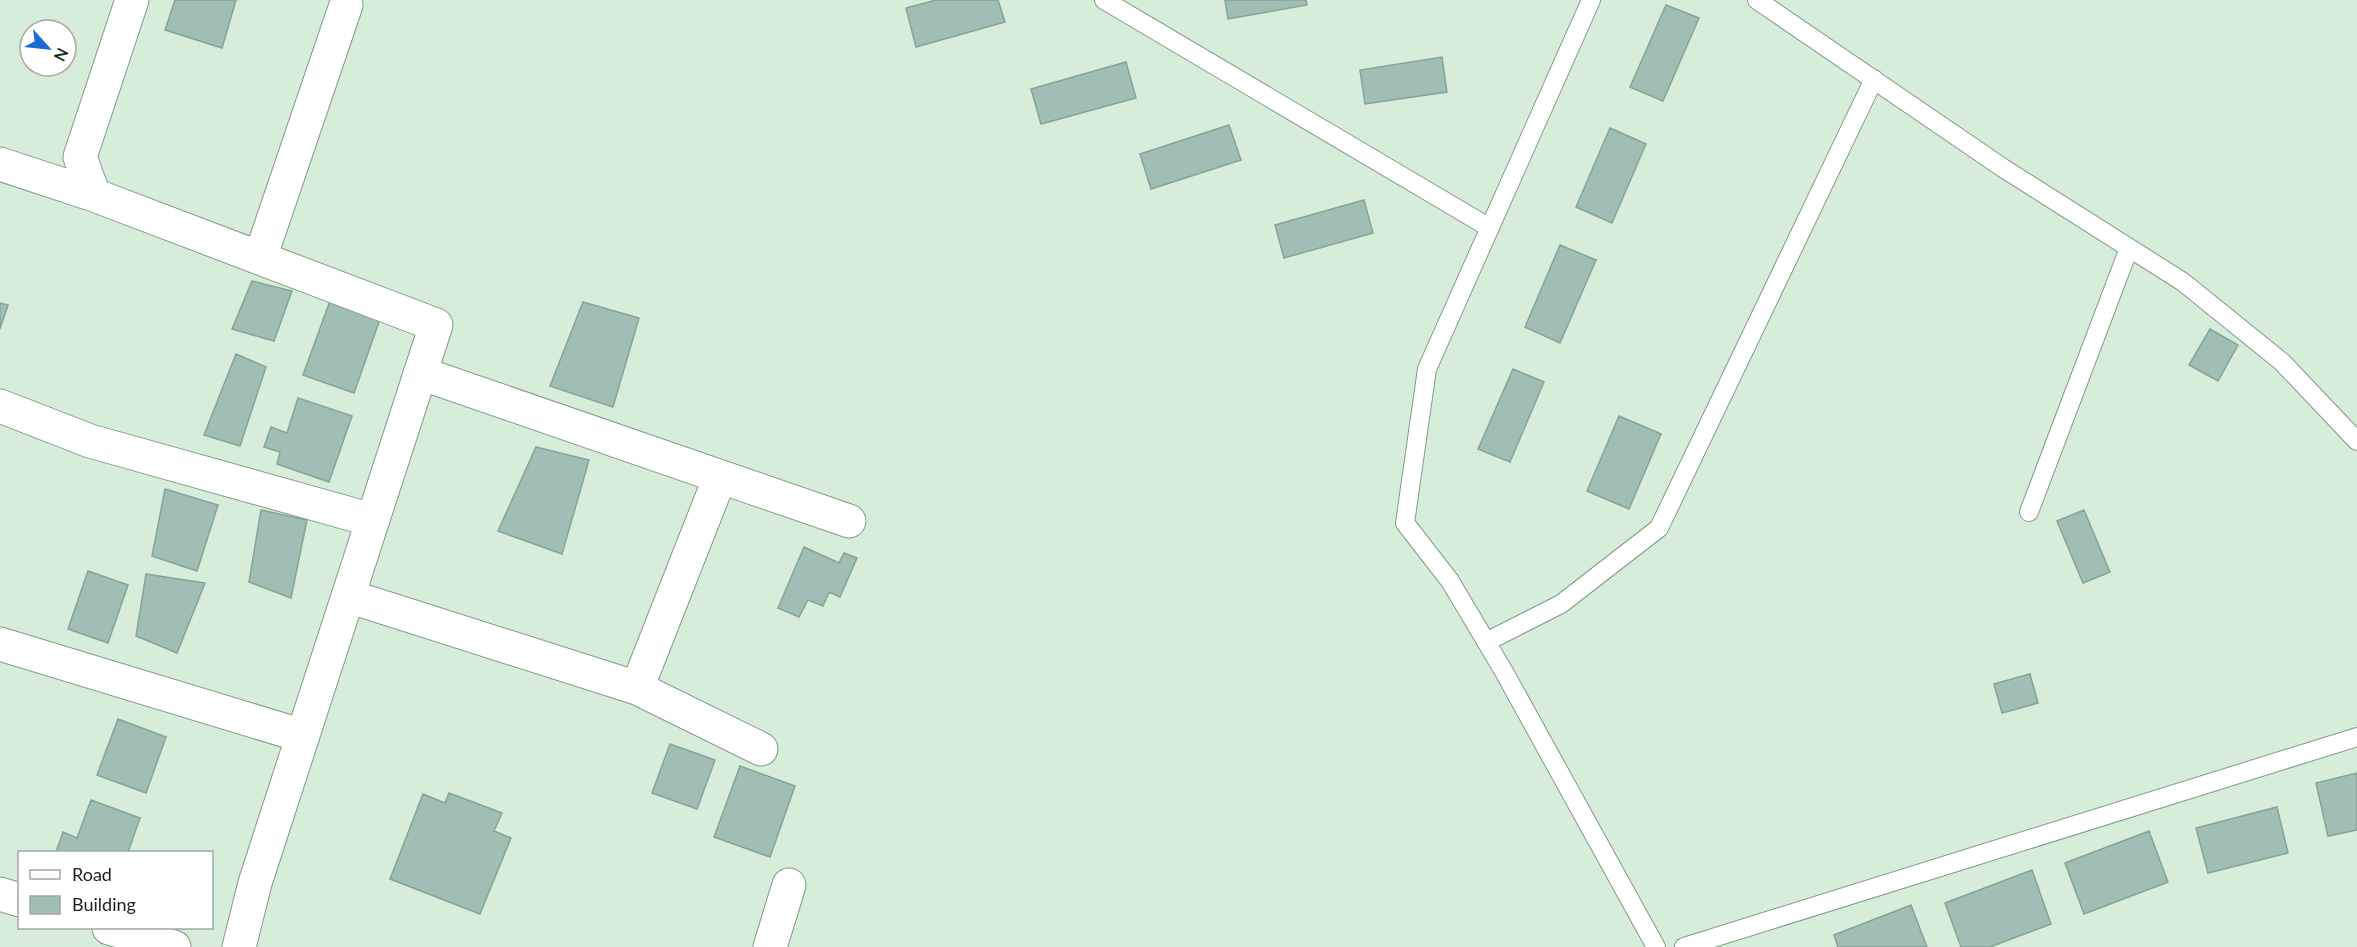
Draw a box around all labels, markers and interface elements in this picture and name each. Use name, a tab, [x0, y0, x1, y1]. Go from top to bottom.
north arrow	[18, 18, 78, 78]
text: N	[51, 45, 73, 65]
legend	[18, 851, 213, 929]
text: Road	[72, 863, 112, 885]
text: Building	[72, 893, 136, 915]

